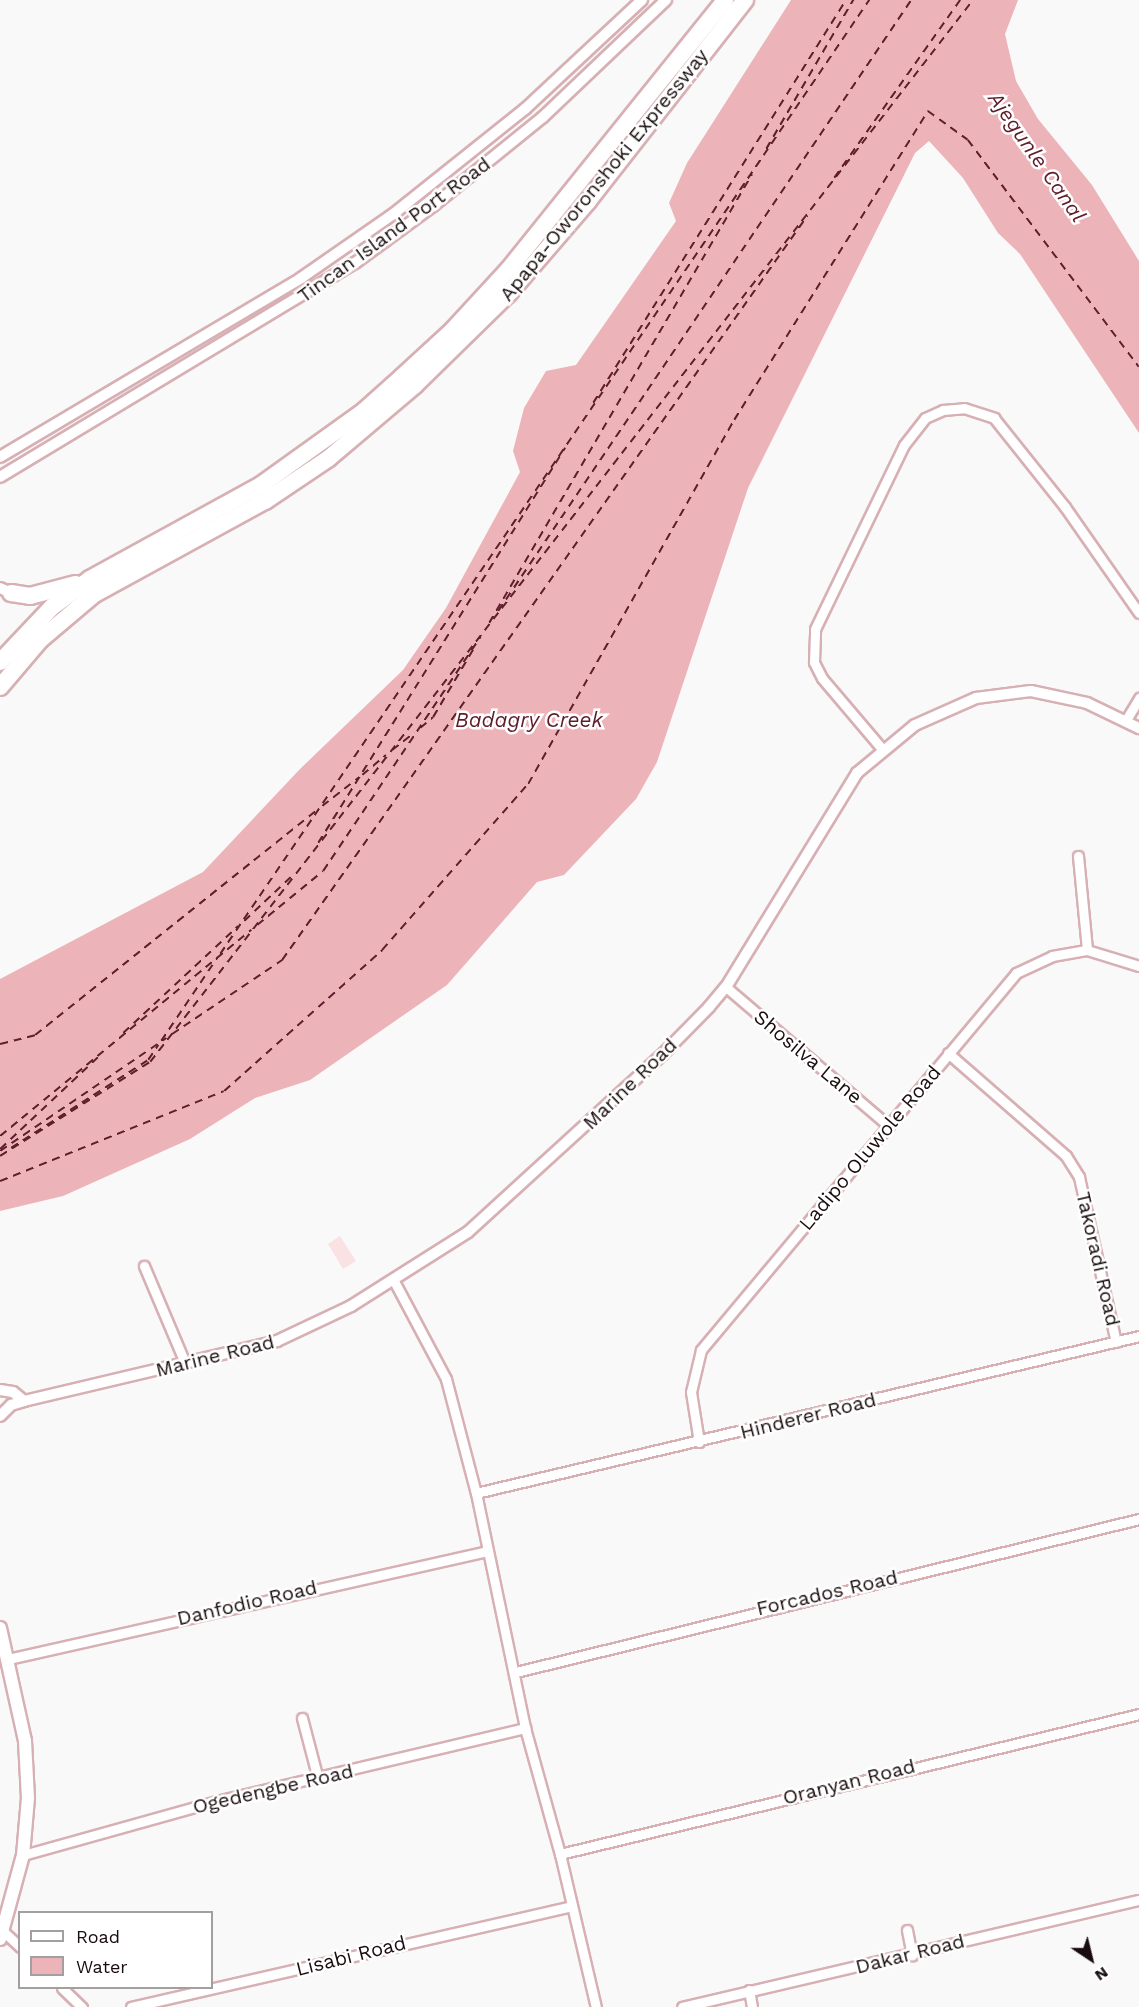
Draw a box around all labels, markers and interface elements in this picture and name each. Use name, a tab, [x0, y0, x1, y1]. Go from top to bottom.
street label: Apapa-Oworonshoki Expressway	[495, 44, 713, 306]
water label: Ajegunle Canal	[983, 87, 1091, 227]
street label: Tincan Island Port Road	[293, 152, 495, 308]
water label: Badagry Creek	[455, 707, 603, 733]
street label: Shosilva Lane	[749, 1005, 867, 1109]
street label: Marine Road	[578, 1033, 682, 1135]
street label: Ladipo Oluwole Road	[794, 1061, 946, 1235]
street label: Takoradi Road	[1071, 1190, 1125, 1328]
street label: Marine Road	[153, 1330, 277, 1382]
street label: Hinderer Road	[737, 1387, 879, 1445]
street label: Forcados Road	[754, 1565, 900, 1621]
street label: Danfodio Road	[175, 1575, 319, 1631]
street label: Oranyan Road	[780, 1754, 918, 1810]
street label: Ogedengbe Road	[190, 1759, 356, 1819]
legend	[18, 1911, 213, 1989]
text: Road	[76, 1926, 120, 1947]
street label: Dakar Road	[853, 1929, 967, 1979]
north arrow	[1061, 1929, 1121, 1989]
street label: Lisabi Road	[293, 1931, 409, 1981]
text: Water	[76, 1956, 128, 1977]
text: N	[1091, 1963, 1112, 1985]

